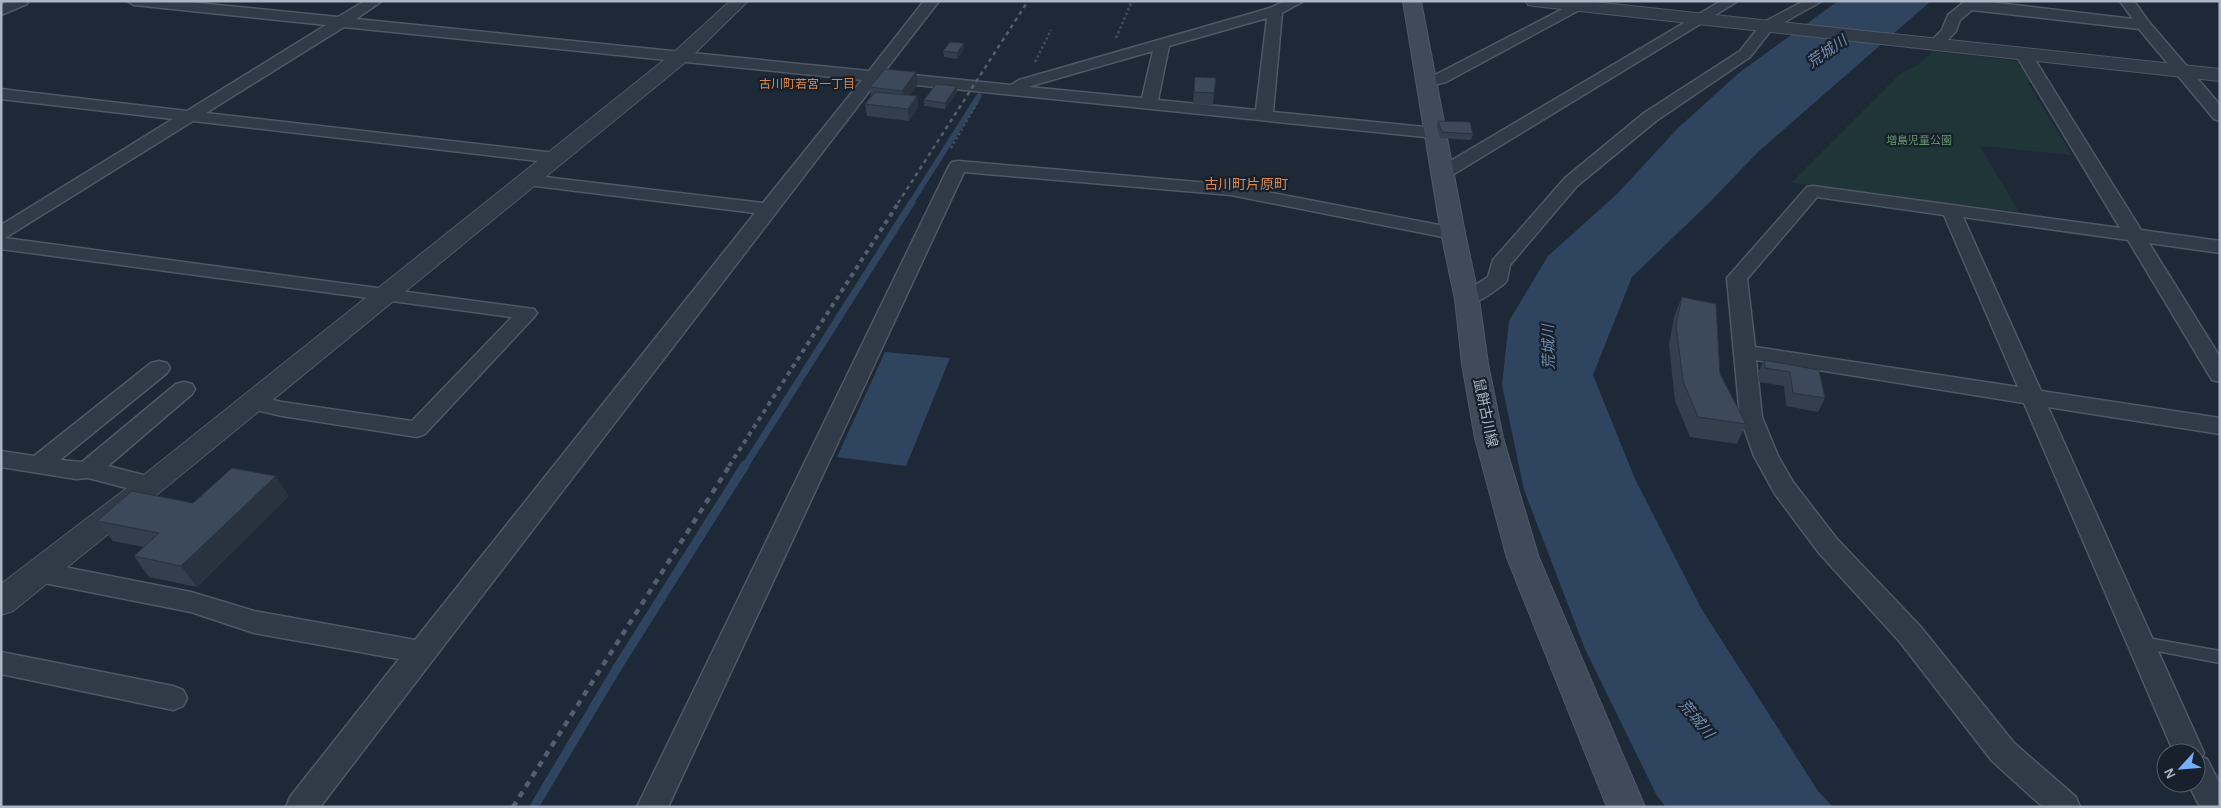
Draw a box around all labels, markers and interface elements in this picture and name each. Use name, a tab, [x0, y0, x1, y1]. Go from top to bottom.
water label: 荒城川	[1804, 31, 1851, 71]
district label: 古川町若宮一丁目	[759, 77, 855, 90]
park label: 増島児童公園	[1886, 134, 1952, 146]
district label: 古川町片原町	[1204, 177, 1288, 192]
water label: 荒城川	[1540, 322, 1557, 370]
street label: 鼠餅古川線	[1471, 377, 1501, 449]
water label: 荒城川	[1676, 696, 1718, 743]
north arrow	[2156, 743, 2206, 793]
text: N	[2162, 766, 2179, 781]

